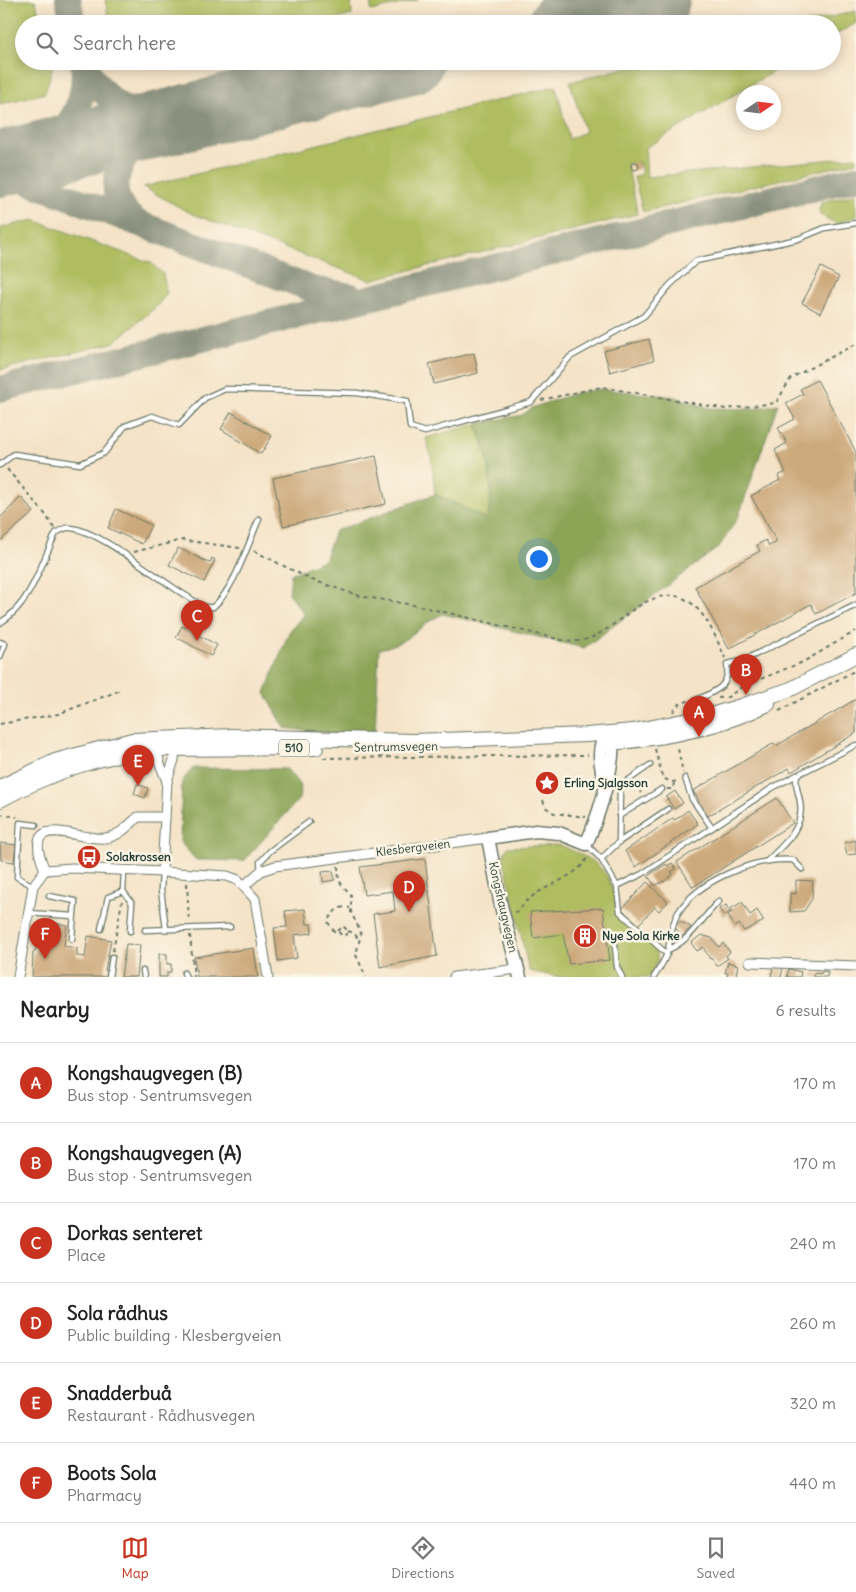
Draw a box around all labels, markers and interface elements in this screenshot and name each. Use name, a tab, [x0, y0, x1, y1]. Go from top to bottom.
search box	[15, 15, 841, 70]
icon: search	[33, 29, 61, 57]
text: Search here	[73, 31, 176, 55]
north arrow	[736, 85, 781, 130]
your location	[526, 546, 552, 572]
pin: C	[181, 600, 213, 641]
pin: B	[730, 654, 762, 695]
pin: A	[683, 696, 715, 737]
street label: Sentrumsvegen	[354, 738, 438, 755]
road number: 510	[279, 740, 309, 756]
pin: E	[122, 745, 154, 786]
place icon: Erling Sjalgsson	[534, 770, 560, 796]
place label: Erling Sjalgsson	[564, 775, 648, 791]
street label: Klesbergveien	[375, 835, 451, 860]
bus stop icon: Solakrossen	[76, 844, 102, 870]
place label: Solakrossen	[106, 849, 171, 864]
street label: Kongshaugvegen	[486, 860, 521, 954]
pin: D	[393, 871, 425, 912]
pin: F	[29, 918, 61, 959]
building icon: Nye Sola Kirke	[572, 923, 598, 949]
place label: Nye Sola Kirke	[602, 928, 680, 944]
text: Nearby	[20, 996, 90, 1023]
text: 6 results	[775, 1000, 836, 1020]
text: Kongshaugvegen (B)	[67, 1061, 242, 1085]
text: A	[31, 1073, 41, 1093]
text: 170 m	[793, 1073, 836, 1093]
text: Bus stop · Sentrumsvegen	[67, 1085, 252, 1105]
text: Kongshaugvegen (A)	[67, 1141, 242, 1165]
text: B	[31, 1153, 41, 1173]
text: 170 m	[793, 1153, 836, 1173]
text: Bus stop · Sentrumsvegen	[67, 1165, 252, 1185]
text: Dorkas senteret	[67, 1221, 202, 1245]
text: C	[31, 1233, 41, 1253]
text: 240 m	[790, 1233, 836, 1253]
text: Place	[67, 1245, 106, 1265]
text: Sola rådhus	[67, 1301, 168, 1325]
text: D	[30, 1313, 42, 1333]
text: 260 m	[790, 1313, 836, 1333]
text: Public building · Klesbergveien	[67, 1325, 282, 1345]
text: Snadderbuå	[67, 1381, 172, 1405]
text: E	[31, 1393, 41, 1413]
text: 320 m	[790, 1393, 836, 1413]
text: Restaurant · Rådhusvegen	[67, 1405, 255, 1425]
text: Boots Sola	[67, 1461, 157, 1485]
text: F	[31, 1473, 41, 1493]
text: 440 m	[789, 1473, 836, 1493]
text: Pharmacy	[67, 1485, 142, 1505]
tab: Map	[121, 1534, 149, 1582]
tab: Directions	[391, 1534, 454, 1582]
tab: Saved	[697, 1534, 735, 1582]

